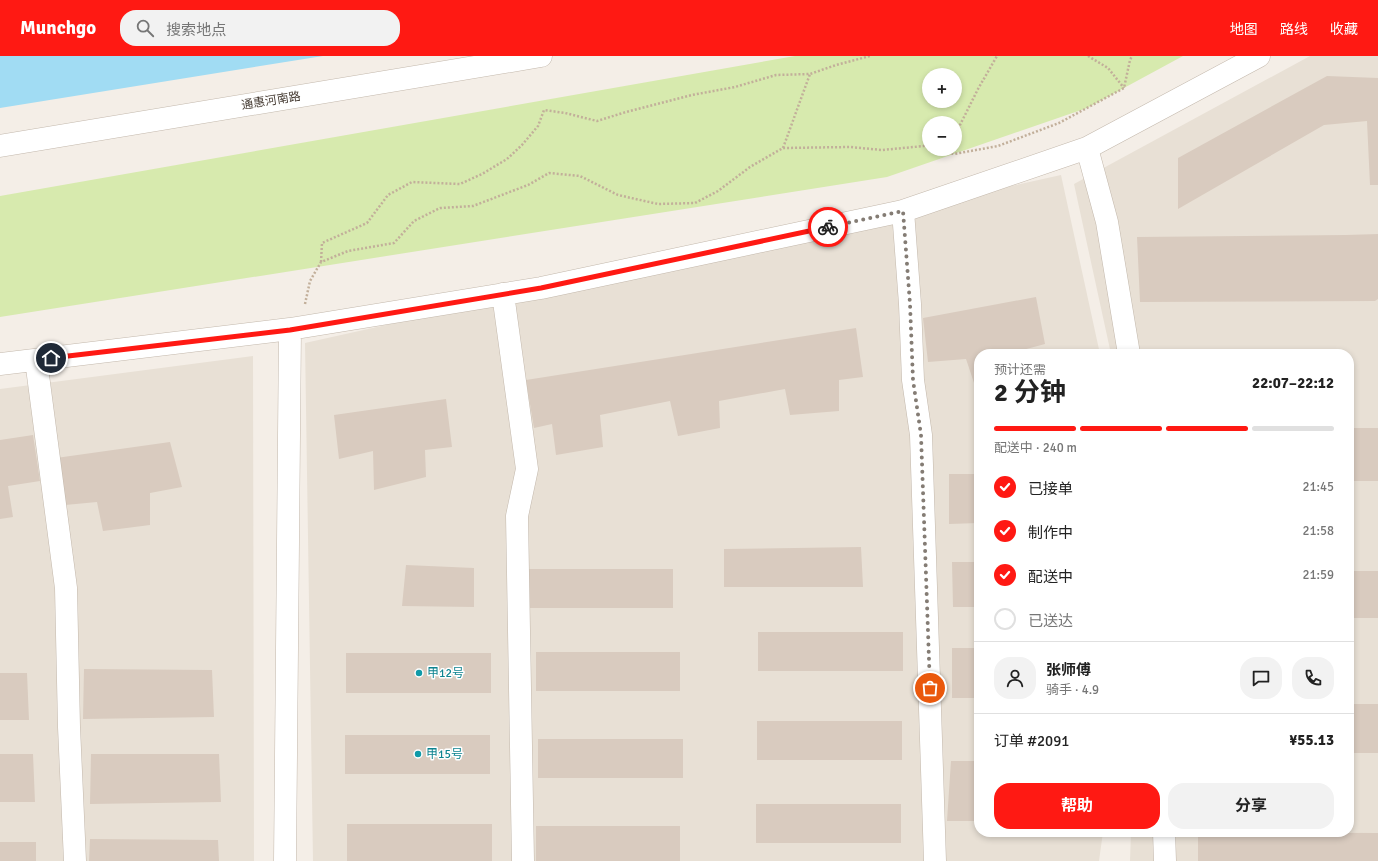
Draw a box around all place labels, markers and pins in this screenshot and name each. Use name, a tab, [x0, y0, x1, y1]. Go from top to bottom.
pin	[34, 341, 68, 375]
place label: 甲12号	[427, 666, 464, 681]
marker: 甲12号	[414, 668, 424, 678]
pin	[913, 671, 947, 705]
place label: 甲15号	[426, 747, 463, 762]
marker: 甲15号	[413, 749, 423, 759]

